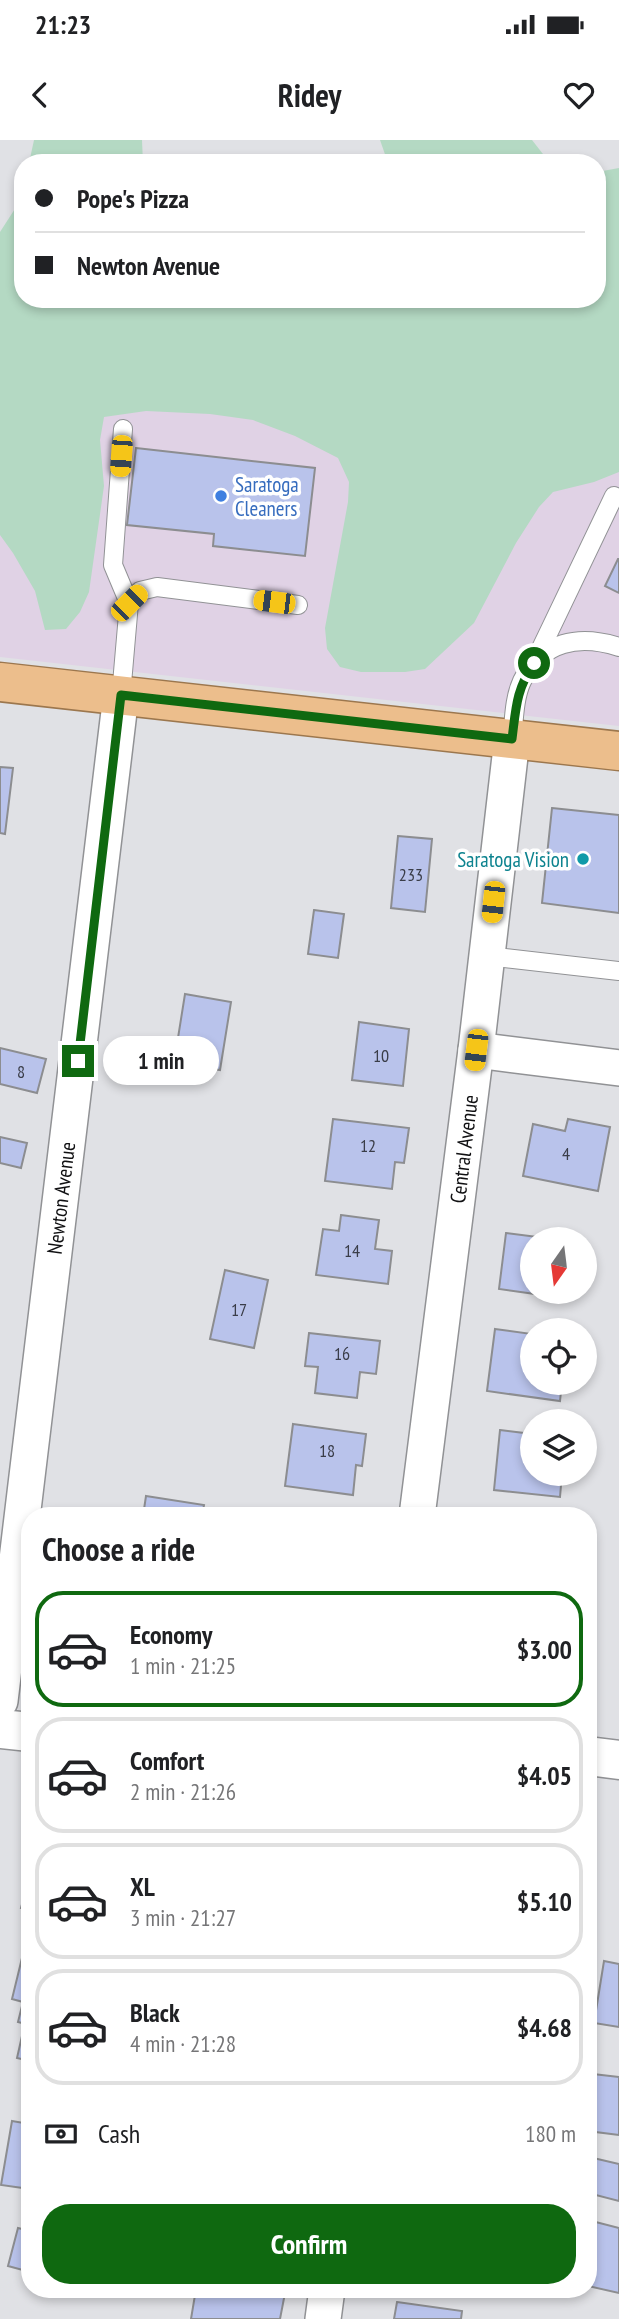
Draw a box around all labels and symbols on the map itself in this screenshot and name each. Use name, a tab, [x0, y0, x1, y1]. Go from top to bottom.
car	[110, 434, 133, 478]
place label: Saratoga Cleaners	[235, 471, 299, 522]
marker: Saratoga Cleaners	[213, 488, 229, 504]
car	[107, 581, 152, 625]
car	[252, 589, 297, 615]
route start	[518, 647, 550, 679]
place label: Saratoga Vision	[457, 846, 569, 873]
marker: Saratoga Vision	[575, 851, 591, 867]
house number: 233	[399, 863, 423, 886]
car	[481, 880, 506, 924]
car	[464, 1028, 489, 1072]
callout: 1 min	[102, 1037, 218, 1086]
house number: 10	[373, 1044, 389, 1067]
route end	[62, 1045, 94, 1077]
house number: 8	[17, 1060, 25, 1083]
street label: Central Avenue	[444, 1093, 484, 1205]
house number: 12	[360, 1134, 376, 1157]
street label: Newton Avenue	[41, 1140, 81, 1256]
house number: 4	[562, 1142, 570, 1165]
north arrow	[520, 1227, 597, 1304]
house number: 14	[344, 1239, 360, 1262]
house number: 17	[231, 1298, 247, 1321]
house number: 16	[334, 1342, 350, 1365]
house number: 18	[319, 1439, 335, 1462]

